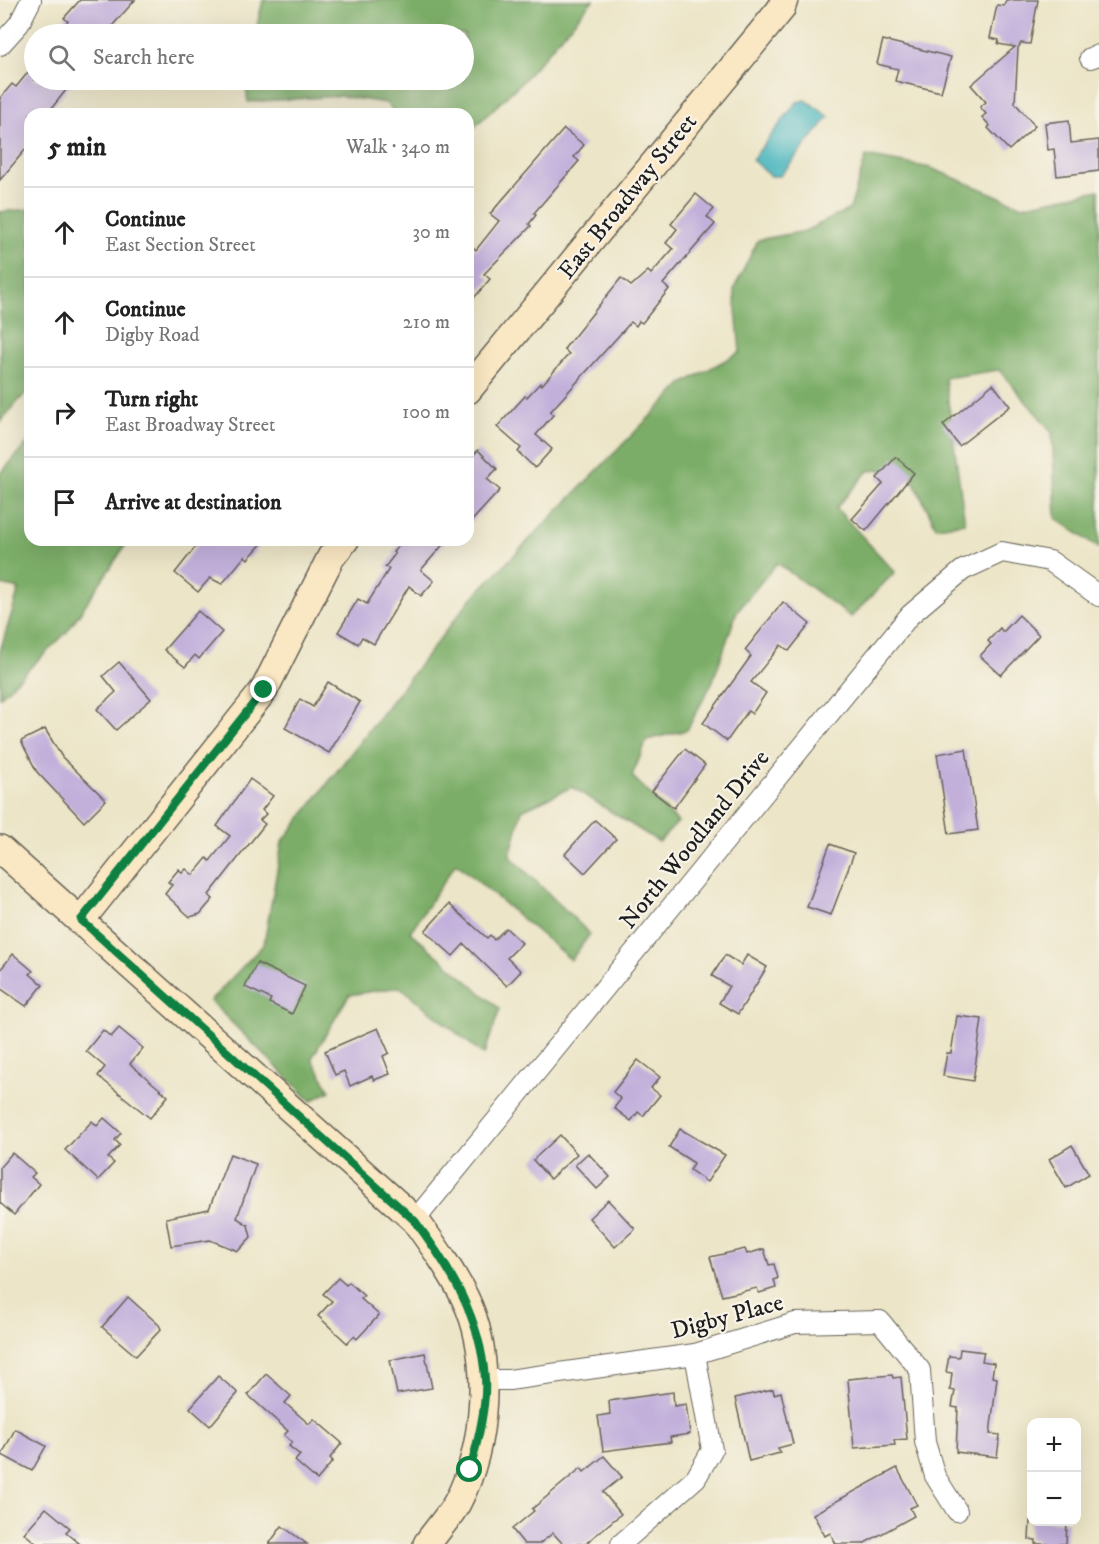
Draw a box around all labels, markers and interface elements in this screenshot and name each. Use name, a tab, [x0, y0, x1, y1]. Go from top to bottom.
search box	[24, 24, 474, 90]
icon: search	[45, 41, 78, 74]
text: Search here	[93, 44, 195, 71]
street label: East Broadway Street	[552, 108, 704, 286]
text: 5 min	[48, 131, 106, 164]
text: Walk · 340 m	[346, 135, 450, 160]
text: Continue	[105, 206, 186, 233]
icon: ahead	[48, 216, 81, 249]
text: 30 m	[412, 220, 450, 245]
text: East Section Street	[105, 233, 256, 258]
text: Continue	[105, 296, 186, 323]
icon: ahead	[48, 306, 81, 339]
text: 210 m	[403, 310, 450, 335]
text: Digby Road	[105, 323, 199, 348]
text: Turn right	[105, 386, 198, 413]
icon: right	[48, 396, 81, 429]
text: 100 m	[402, 400, 450, 425]
text: East Broadway Street	[105, 413, 275, 438]
icon: arrive	[48, 486, 81, 519]
text: Arrive at destination	[105, 489, 282, 516]
route end	[250, 676, 276, 702]
street label: North Woodland Drive	[613, 744, 776, 935]
street label: Digby Place	[668, 1288, 787, 1346]
map controls	[1027, 1418, 1081, 1526]
button: +	[1027, 1418, 1081, 1472]
route start	[456, 1456, 482, 1482]
button: −	[1027, 1472, 1081, 1526]

